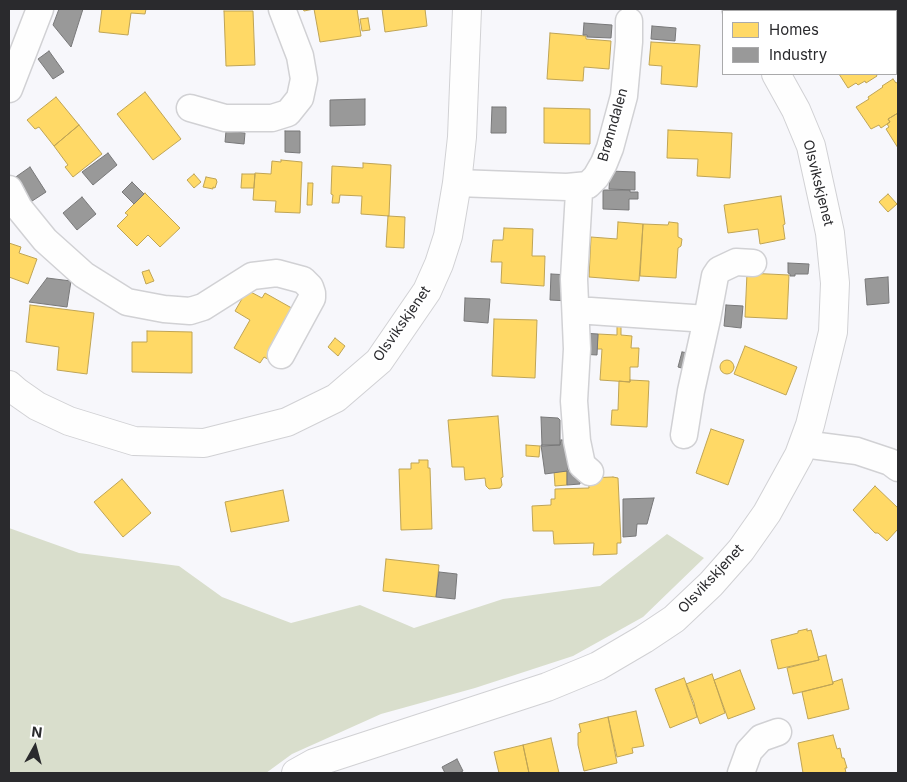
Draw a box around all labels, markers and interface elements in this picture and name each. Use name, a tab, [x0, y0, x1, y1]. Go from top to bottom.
legend	[722, 10, 897, 75]
text: Homes	[769, 20, 819, 39]
text: Industry	[769, 45, 827, 64]
street label: Brønndalen	[595, 86, 631, 164]
street label: Olsvikskjenet	[799, 138, 837, 228]
street label: Olsvikskjenet	[370, 283, 434, 365]
street label: Olsvikskjenet	[675, 541, 747, 617]
north arrow	[10, 722, 60, 772]
text: N	[31, 723, 43, 741]

